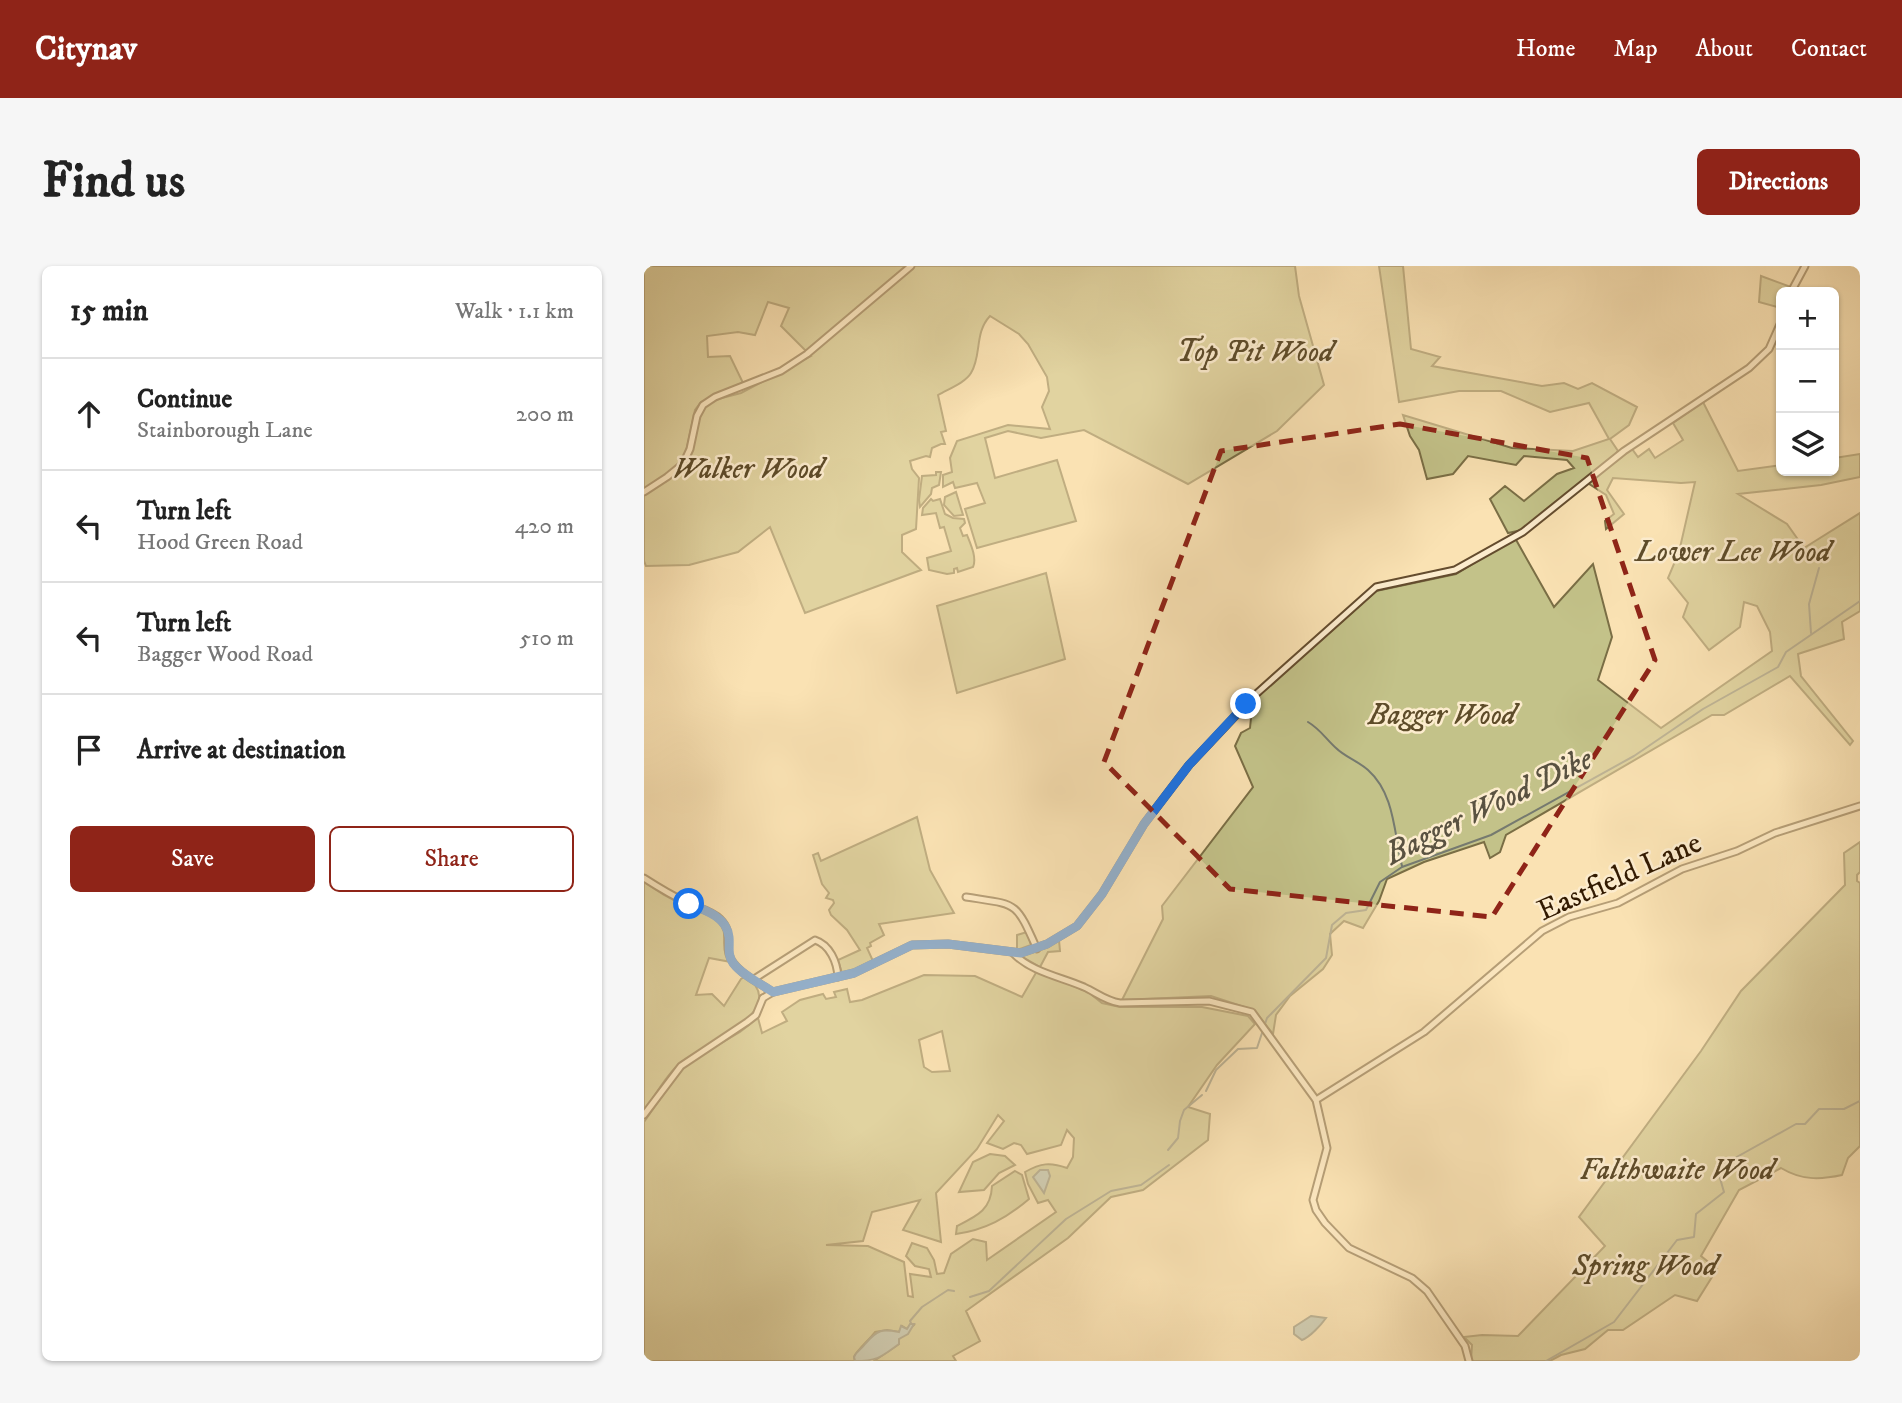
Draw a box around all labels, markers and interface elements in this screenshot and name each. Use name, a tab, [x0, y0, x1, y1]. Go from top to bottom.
text: Citynav	[35, 29, 137, 70]
text: Home	[1516, 34, 1575, 64]
text: Map	[1613, 34, 1658, 64]
text: About	[1696, 34, 1753, 64]
text: Contact	[1791, 34, 1867, 64]
button: Directions	[1697, 149, 1860, 215]
text: Find us	[42, 151, 185, 213]
map controls	[1776, 287, 1839, 476]
button: +	[1776, 287, 1839, 350]
text: 15 min	[70, 293, 148, 330]
text: Walk · 1.1 km	[455, 297, 574, 326]
park label: Top Pit Wood	[1177, 334, 1338, 371]
button: −	[1776, 350, 1839, 413]
text: Continue	[137, 383, 232, 416]
icon: ahead	[70, 395, 108, 433]
text: 200 m	[516, 400, 574, 429]
button: layers	[1776, 413, 1839, 476]
text: Stainborough Lane	[137, 416, 313, 445]
park label: Walker Wood	[673, 451, 828, 488]
text: Turn left	[137, 495, 231, 528]
icon: left	[70, 507, 108, 545]
text: 420 m	[515, 512, 574, 541]
text: Hood Green Road	[137, 528, 303, 557]
park label: Lower Lee Wood	[1633, 534, 1836, 571]
text: Turn left	[137, 607, 231, 640]
icon: left	[70, 619, 108, 657]
text: 510 m	[520, 624, 574, 653]
text: Bagger Wood Road	[137, 640, 313, 669]
route end	[1230, 688, 1261, 719]
park label: Bagger Wood	[1367, 697, 1521, 734]
icon: arrive	[70, 731, 108, 769]
text: Arrive at destination	[137, 734, 346, 767]
water label: Bagger Wood Dike	[1378, 739, 1600, 875]
street label: Eastfield Lane	[1532, 825, 1707, 930]
button: Save	[70, 826, 315, 892]
button: Share	[329, 826, 574, 892]
route start	[673, 888, 704, 919]
park label: Falthwaite Wood	[1580, 1152, 1779, 1189]
park label: Spring Wood	[1571, 1248, 1723, 1285]

